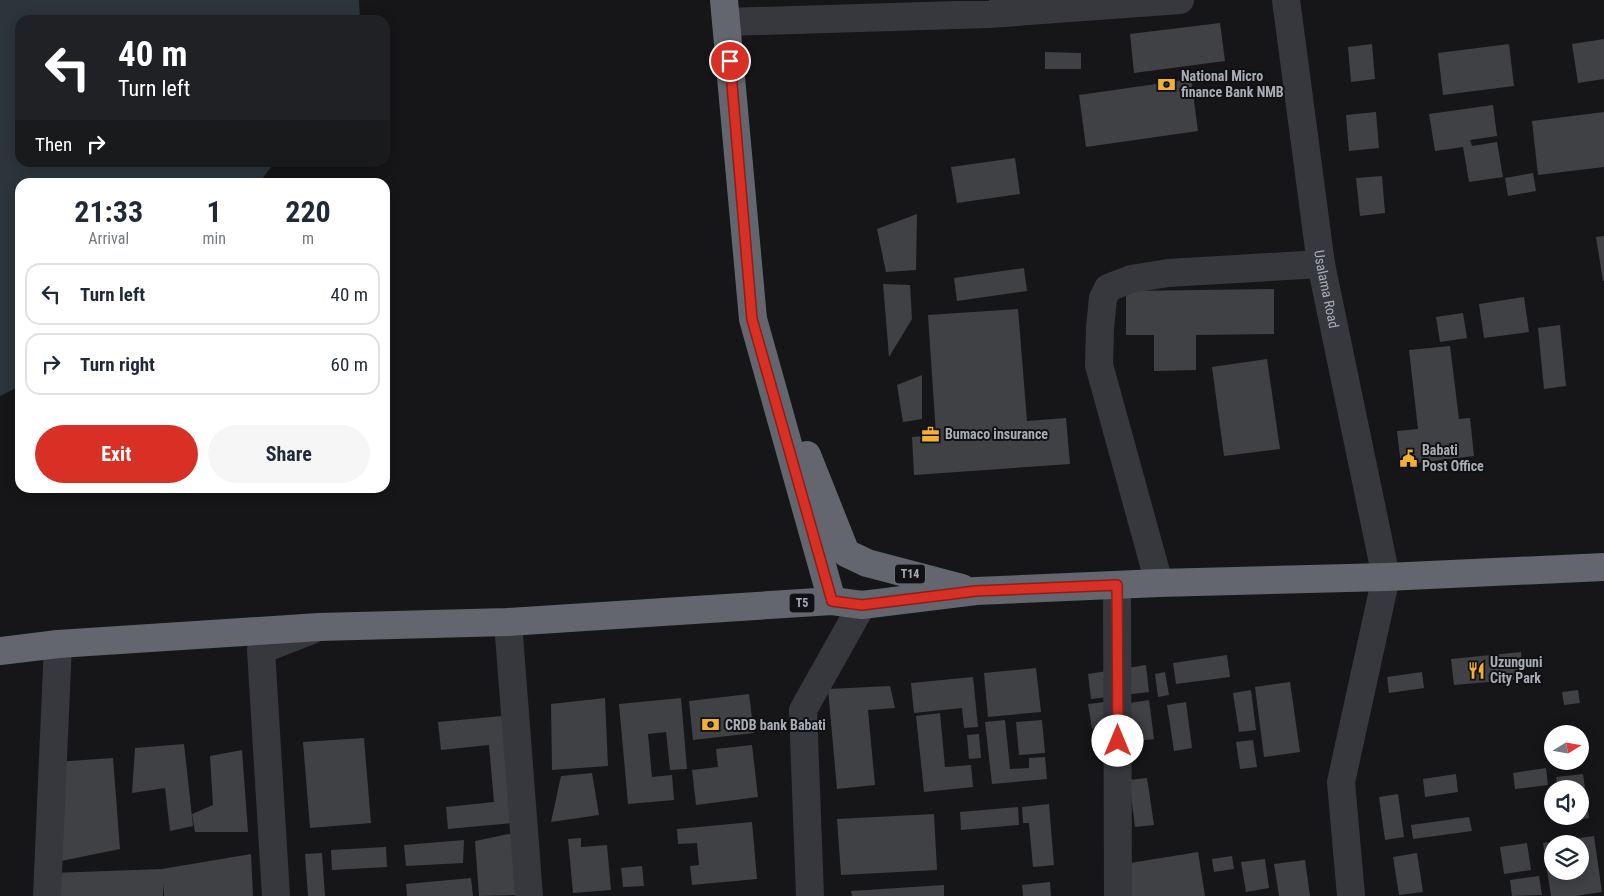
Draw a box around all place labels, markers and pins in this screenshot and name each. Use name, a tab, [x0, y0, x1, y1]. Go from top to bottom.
pin	[709, 40, 751, 82]
place label: National Micro finance Bank NMB	[1181, 68, 1284, 100]
bank icon: National Micro finance Bank NMB	[1157, 74, 1177, 94]
office icon: Bumaco insurance	[921, 424, 941, 444]
place label: Bumaco insurance	[945, 426, 1048, 442]
place label: Babati Post Office	[1422, 442, 1484, 474]
public building icon: Babati Post Office	[1398, 448, 1418, 468]
place label: Uzunguni City Park	[1490, 654, 1542, 686]
restaurant icon: Uzunguni City Park	[1466, 660, 1486, 680]
bank icon: CRDB bank Babati	[701, 715, 721, 735]
place label: CRDB bank Babati	[725, 717, 826, 733]

